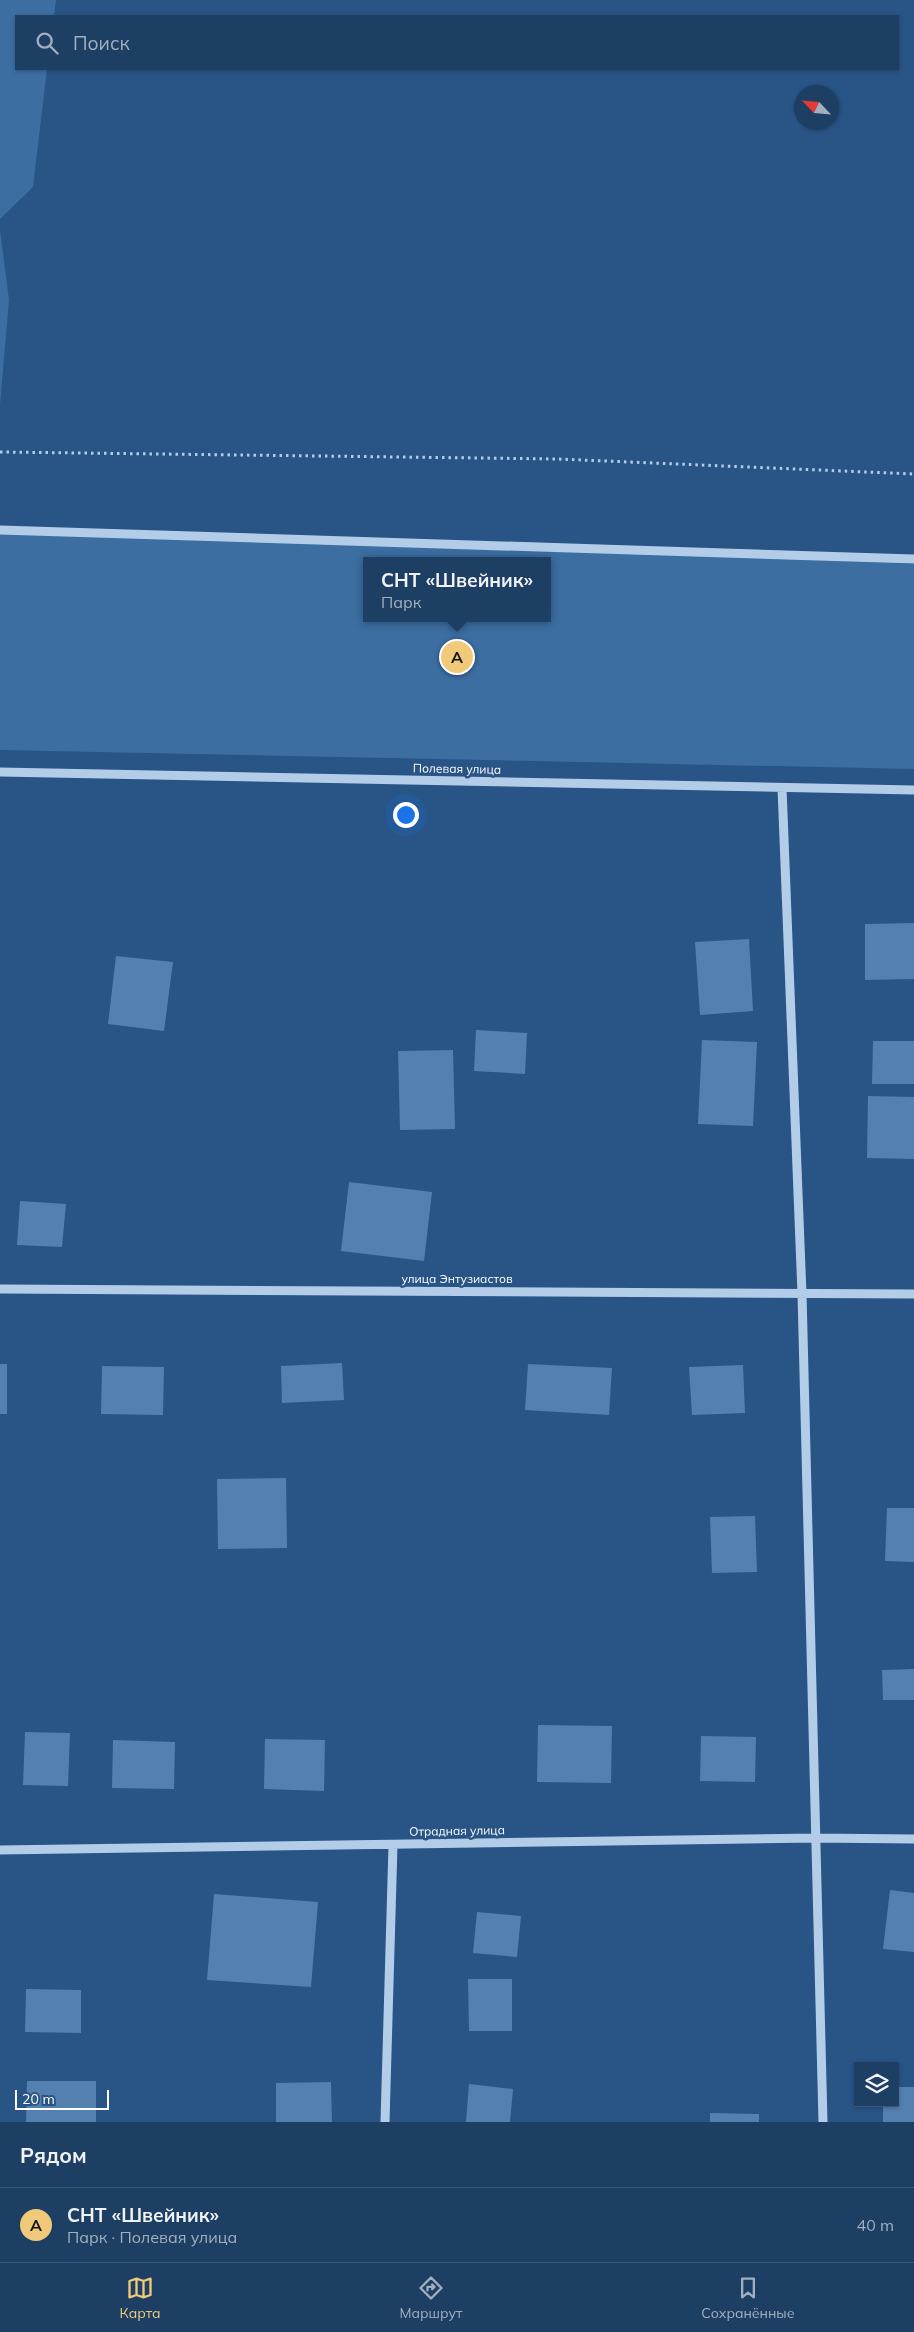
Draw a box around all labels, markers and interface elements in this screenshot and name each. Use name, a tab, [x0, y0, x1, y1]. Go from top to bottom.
search box	[15, 15, 899, 70]
icon: search	[33, 29, 61, 57]
text: Поиск	[73, 31, 130, 55]
north arrow	[794, 85, 839, 130]
popup	[363, 557, 551, 622]
text: СНТ «Швейник»	[381, 568, 533, 592]
text: Парк	[381, 592, 421, 612]
pin: A	[441, 638, 473, 676]
street label: Полевая улица	[413, 760, 501, 777]
your location	[393, 802, 419, 828]
street label: улица Энтузиастов	[401, 1271, 513, 1286]
street label: Отрадная улица	[409, 1822, 505, 1839]
map controls	[854, 2062, 899, 2107]
button: layers	[854, 2062, 899, 2107]
scale bar	[15, 2087, 109, 2110]
text: 20 m	[22, 2090, 55, 2108]
text: Рядом	[20, 2142, 87, 2168]
text: СНТ «Швейник»	[67, 2203, 219, 2227]
text: A	[30, 2215, 42, 2235]
text: 40 m	[857, 2215, 894, 2235]
text: Парк · Полевая улица	[67, 2227, 237, 2247]
tab: Карта	[119, 2274, 161, 2322]
tab: Маршрут	[400, 2274, 462, 2322]
tab: Сохранённые	[701, 2274, 795, 2322]

